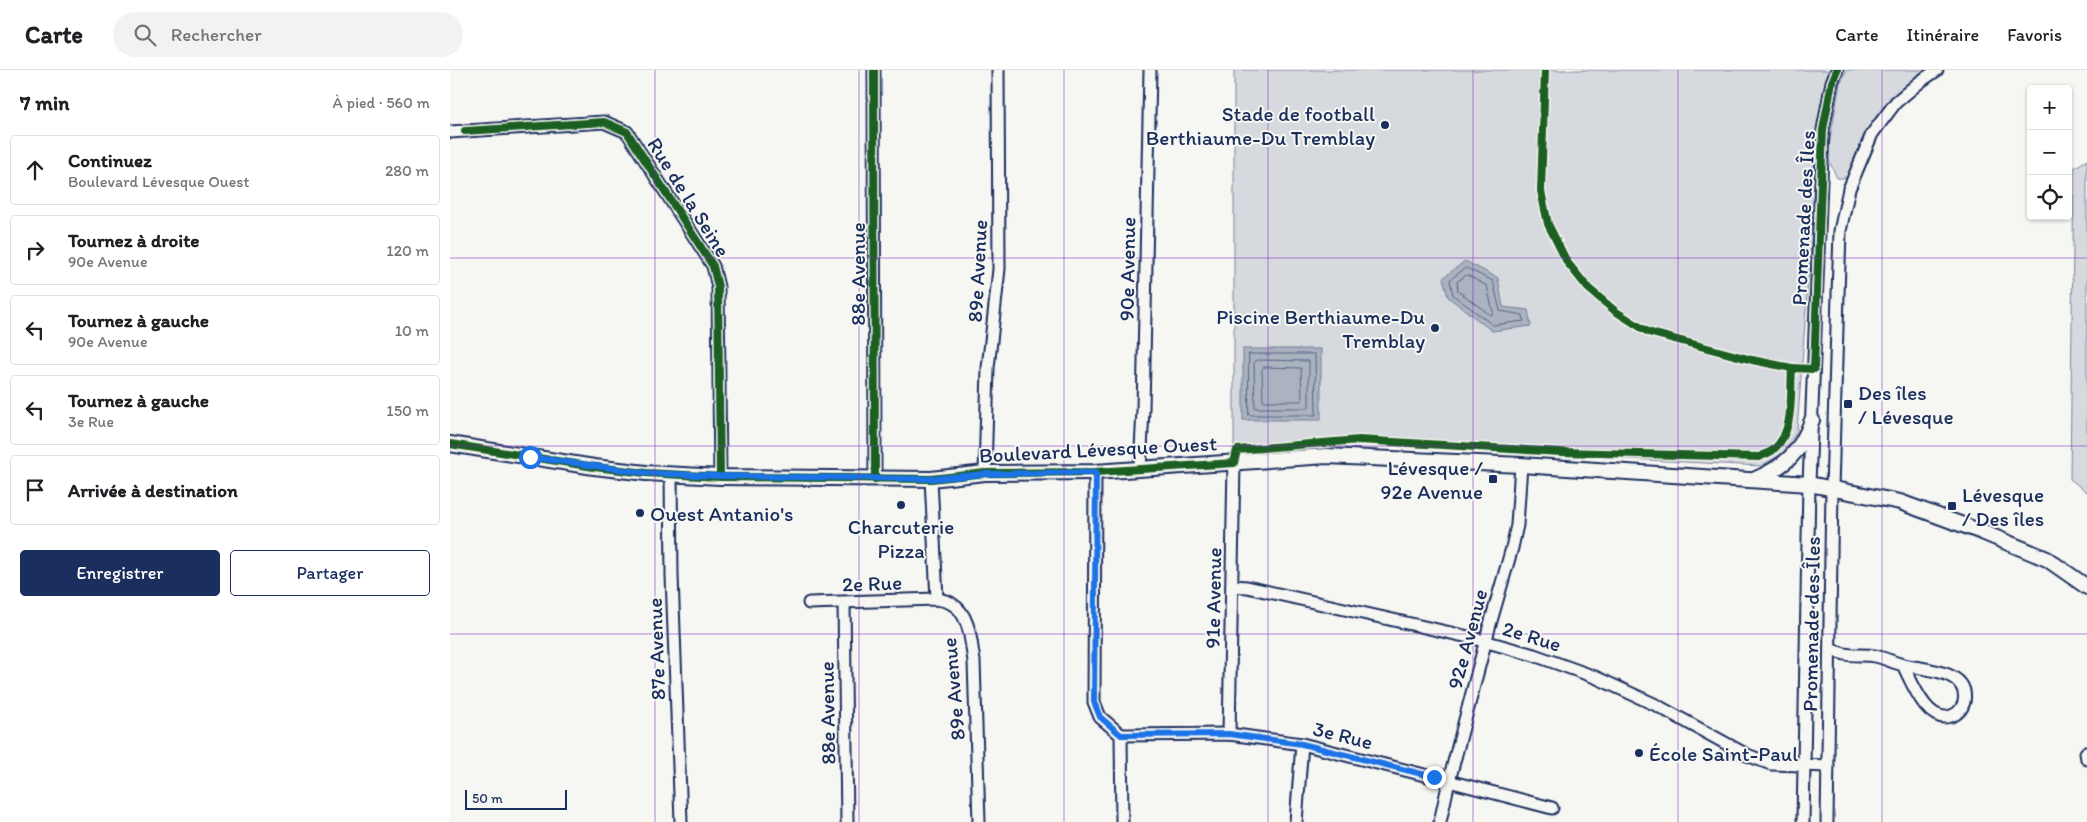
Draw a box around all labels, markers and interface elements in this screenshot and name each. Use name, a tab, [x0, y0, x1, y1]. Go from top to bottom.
search box	[113, 12, 463, 57]
text: Carte	[25, 20, 83, 49]
icon: search	[131, 21, 159, 49]
text: Rechercher	[171, 23, 262, 46]
text: Carte	[1835, 24, 1879, 46]
text: Itinéraire	[1907, 24, 1979, 46]
text: Favoris	[2007, 24, 2062, 46]
map controls	[2027, 85, 2072, 220]
button: +	[2027, 85, 2072, 130]
text: 7 min	[20, 90, 69, 115]
text: À pied · 560 m	[333, 93, 430, 112]
place label: Stade de football Berthiaume-Du Tremblay	[1146, 101, 1375, 150]
marker: Stade de football Berthiaume-Du Tremblay	[1379, 119, 1391, 131]
street label: Promenade des Îles	[1786, 130, 1820, 306]
button: −	[2027, 130, 2072, 175]
street label: Rue de la Seine	[642, 133, 736, 261]
text: Continuez	[68, 149, 152, 172]
icon: ahead	[21, 156, 49, 184]
text: 280 m	[385, 161, 429, 180]
text: Boulevard Lévesque Ouest	[68, 172, 249, 191]
button: locate	[2027, 175, 2072, 220]
street label: 90e Avenue	[1114, 217, 1140, 321]
street label: 89e Avenue	[962, 219, 992, 323]
street label: 88e Avenue	[845, 222, 870, 326]
text: Tournez à droite	[68, 229, 200, 252]
icon: right	[21, 236, 49, 264]
text: 120 m	[386, 241, 429, 260]
text: 90e Avenue	[68, 252, 148, 271]
place label: Piscine Berthiaume-Du Tremblay	[1216, 304, 1425, 353]
text: Tournez à gauche	[68, 309, 209, 332]
icon: left	[21, 316, 49, 344]
text: 10 m	[395, 321, 429, 340]
marker: Piscine Berthiaume-Du Tremblay	[1429, 322, 1441, 334]
text: 90e Avenue	[68, 332, 148, 351]
place label: Des îles / Lévesque	[1858, 380, 1954, 429]
text: Tournez à gauche	[68, 389, 209, 412]
icon: left	[21, 396, 49, 424]
marker: Des îles / Lévesque	[1842, 398, 1854, 410]
text: 150 m	[386, 401, 429, 420]
text: 3e Rue	[68, 412, 114, 431]
street label: Boulevard Lévesque Ouest	[978, 430, 1218, 468]
route start	[519, 446, 542, 469]
place label: Lévesque / 92e Avenue	[1380, 455, 1483, 504]
marker: Lévesque / 92e Avenue	[1487, 473, 1499, 485]
icon: arrive	[21, 476, 49, 504]
text: Arrivée à destination	[68, 479, 238, 502]
place label: Lévesque / Des îles	[1962, 482, 2044, 531]
marker: Charcuterie Pizza	[895, 499, 907, 511]
marker: Lévesque / Des îles	[1946, 500, 1958, 512]
place label: Ouest Antanio's	[650, 501, 794, 526]
marker: Ouest Antanio's	[634, 507, 646, 519]
place label: Charcuterie Pizza	[848, 514, 954, 563]
street label: Promenade des Îles	[1797, 536, 1825, 712]
street label: 91e Avenue	[1200, 547, 1226, 649]
button: Enregistrer	[20, 550, 220, 596]
button: Partager	[230, 550, 430, 596]
street label: 2e Rue	[842, 569, 902, 597]
street label: 92e Avenue	[1442, 586, 1492, 692]
street label: 87e Avenue	[642, 597, 670, 701]
street label: 2e Rue	[1500, 615, 1564, 657]
street label: 89e Avenue	[936, 637, 970, 741]
street label: 88e Avenue	[814, 661, 840, 765]
street label: 3e Rue	[1311, 716, 1375, 754]
place label: École Saint-Paul	[1649, 741, 1798, 766]
marker: École Saint-Paul	[1633, 747, 1645, 759]
route end	[1423, 766, 1446, 789]
scale bar	[465, 787, 568, 810]
text: 50 m	[472, 790, 503, 807]

